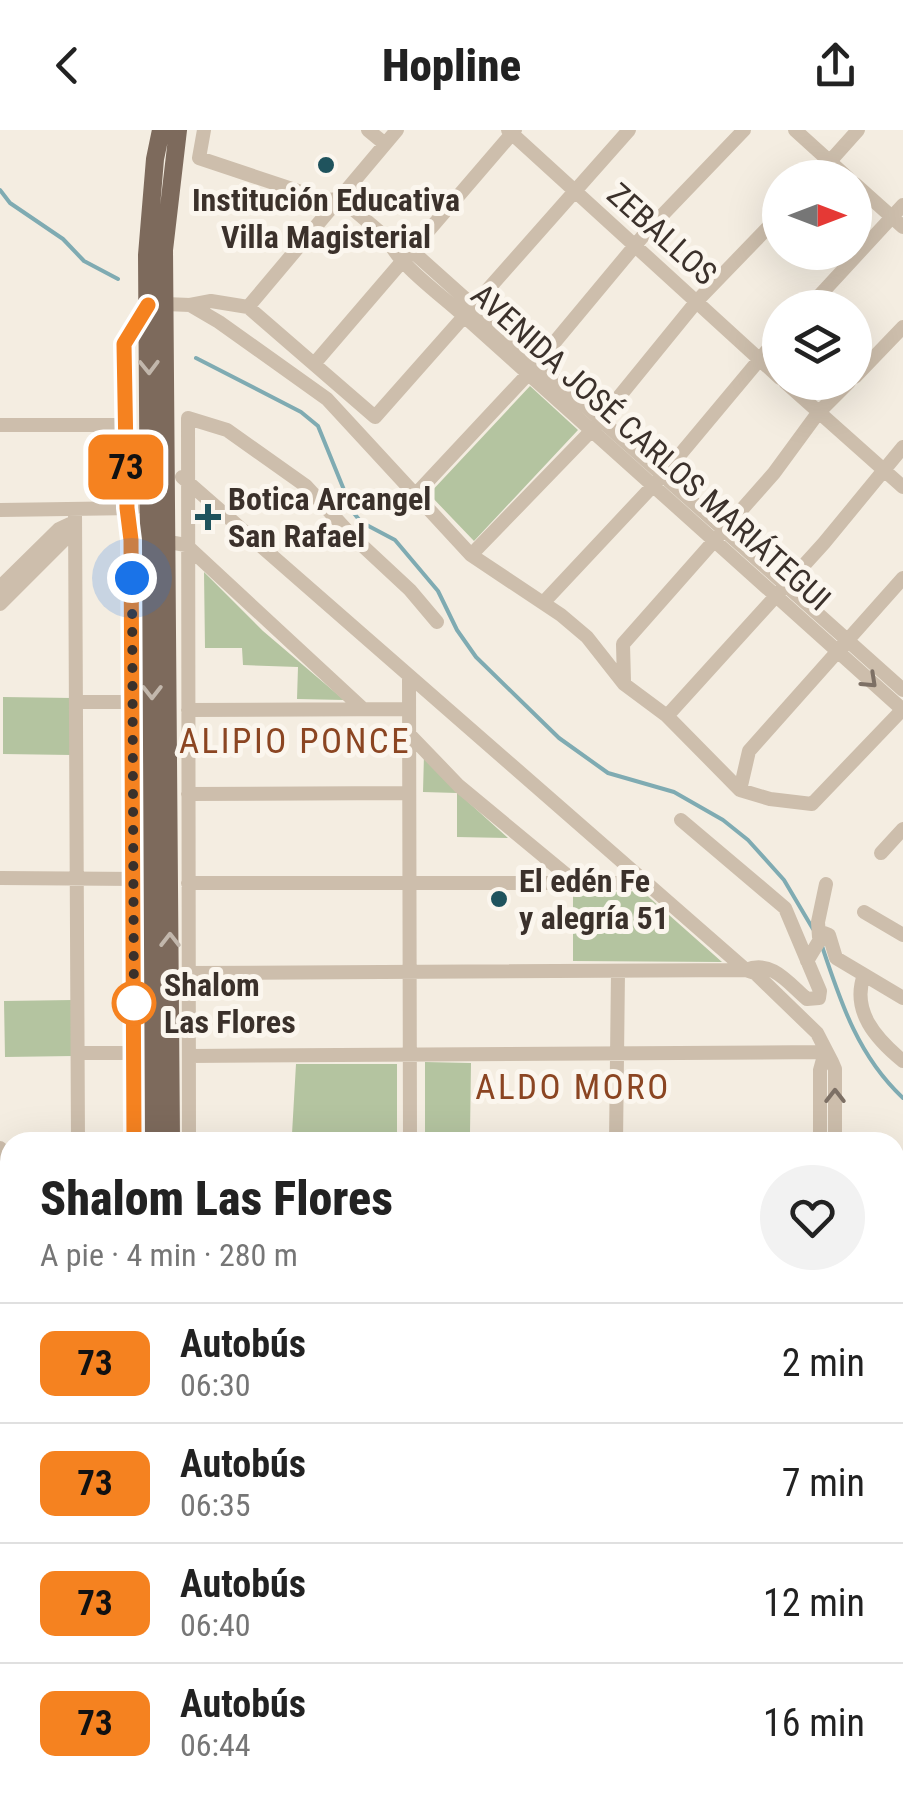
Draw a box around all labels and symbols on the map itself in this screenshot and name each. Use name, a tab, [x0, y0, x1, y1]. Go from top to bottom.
marker: Institución Educativa Villa Magisterial	[315, 154, 337, 176]
north arrow	[762, 160, 872, 270]
street label: ZEBALLOS	[600, 175, 724, 293]
place label: Institución Educativa Villa Magisterial	[192, 181, 460, 256]
street label: AVENIDA JOSÉ CARLOS MARIÁTEGUI	[464, 276, 838, 618]
one-way arrow	[138, 360, 160, 375]
line badge: 73	[81, 434, 171, 500]
place label: Botica Arcangel San Rafael	[228, 480, 431, 555]
marker: Botica Arcangel San Rafael	[197, 506, 219, 528]
your location	[107, 553, 157, 603]
one-way arrow	[859, 669, 877, 687]
one-way arrow	[141, 684, 163, 700]
district label: ALIPIO PONCE	[179, 721, 411, 762]
place label: El edén Fe y alegría 51	[519, 862, 669, 937]
marker: El edén Fe y alegría 51	[488, 888, 510, 910]
one-way arrow	[159, 932, 181, 948]
place label: Shalom Las Flores	[164, 966, 296, 1041]
marker: Shalom Las Flores	[113, 982, 155, 1024]
district label: ALDO MORO	[475, 1067, 671, 1108]
one-way arrow	[824, 1088, 846, 1104]

